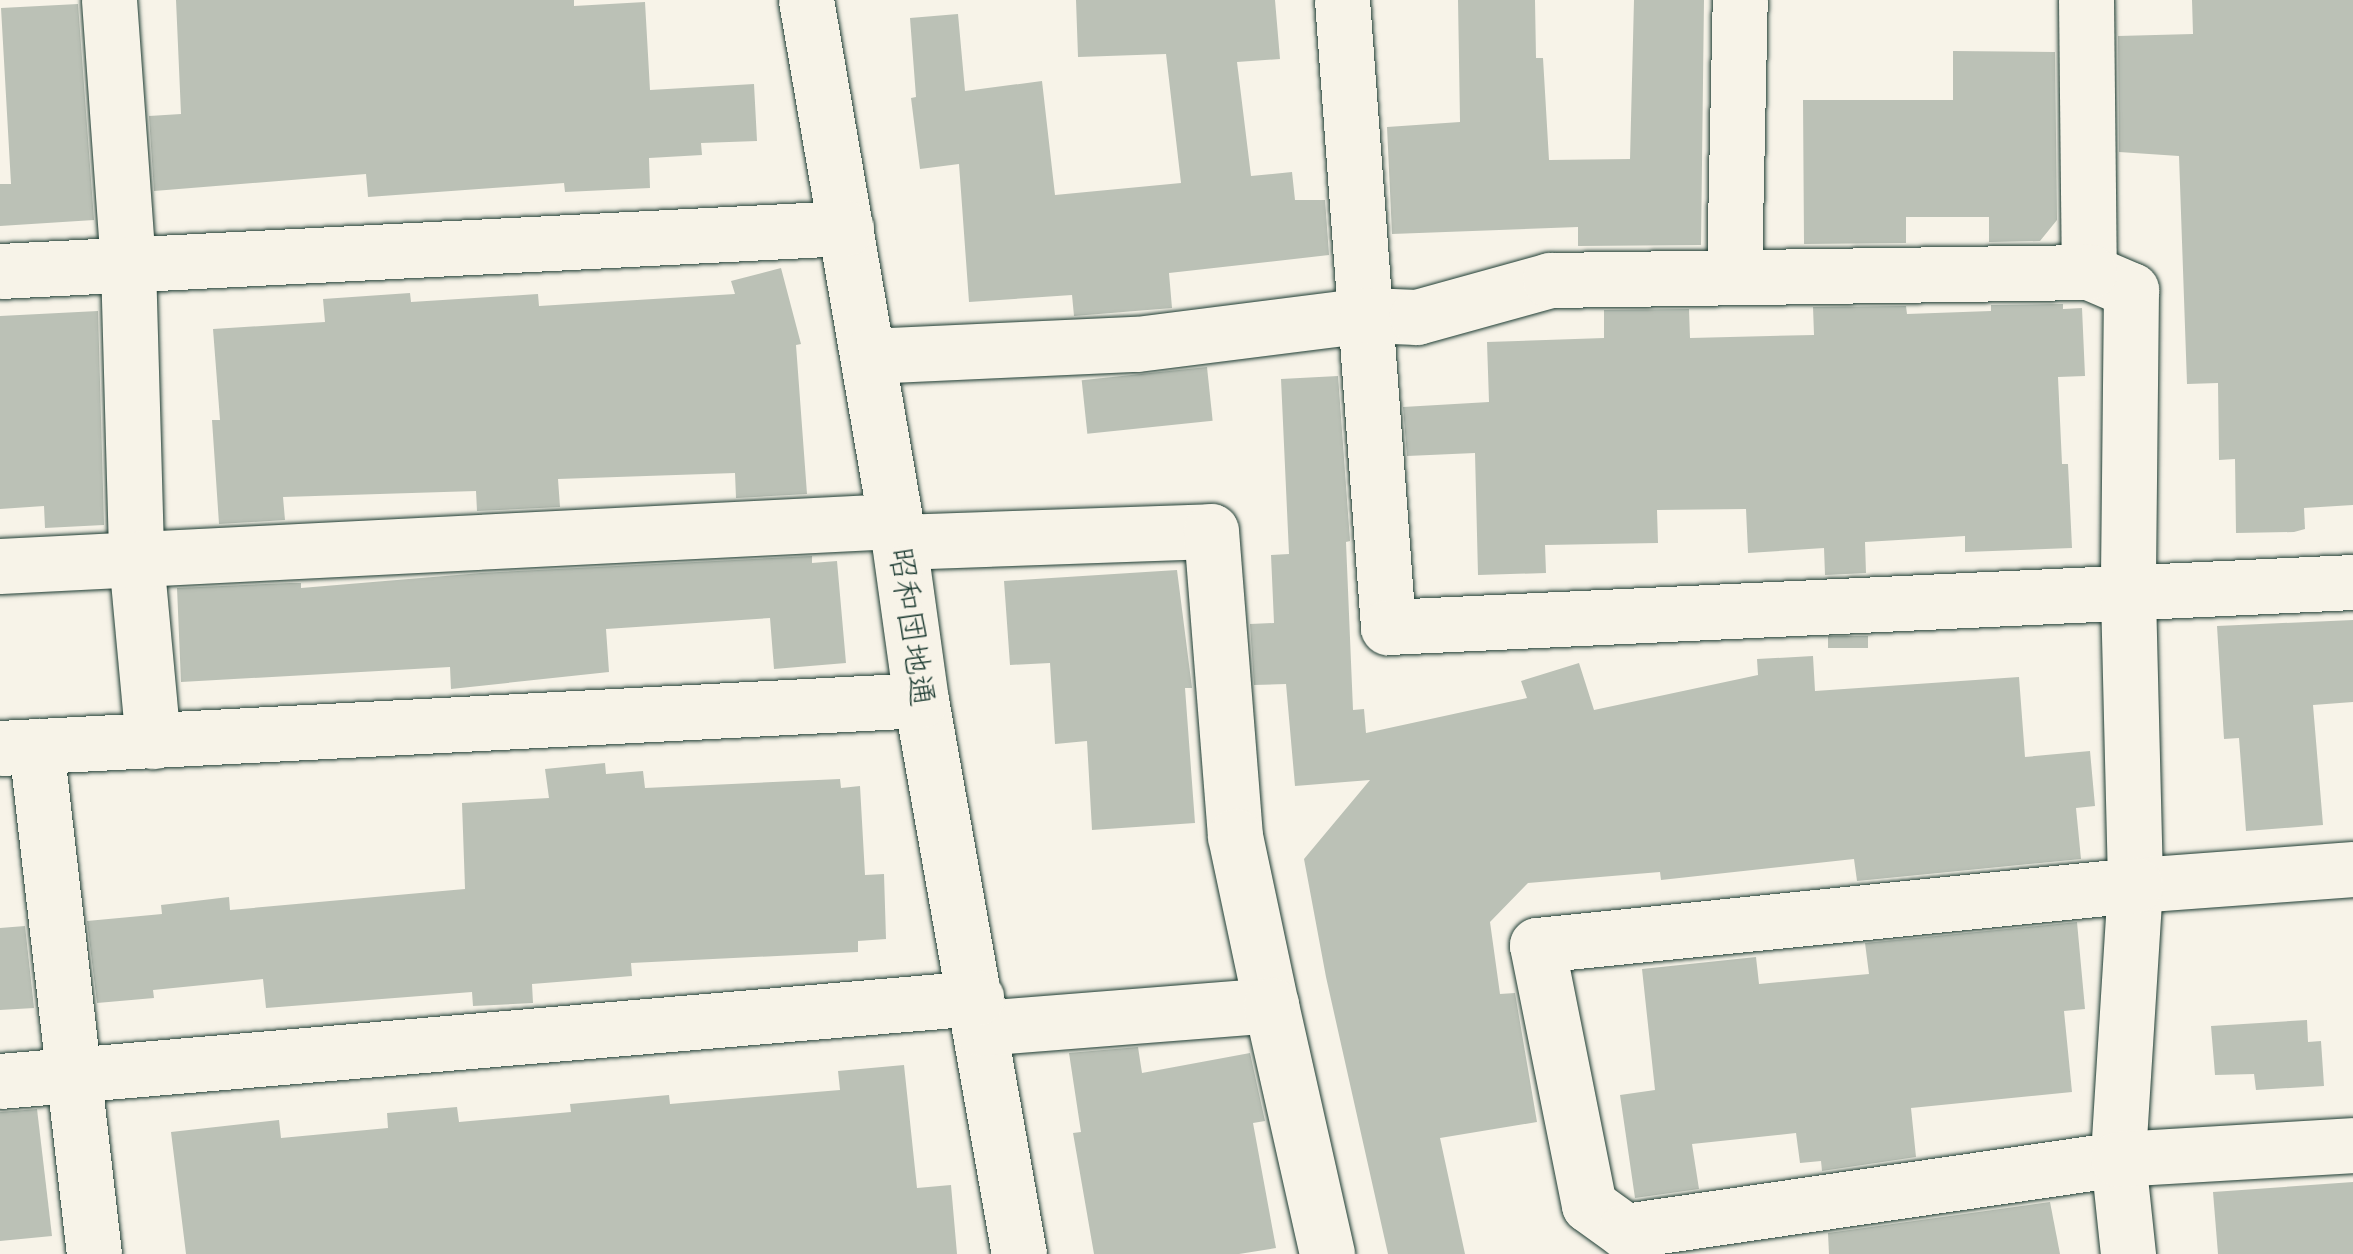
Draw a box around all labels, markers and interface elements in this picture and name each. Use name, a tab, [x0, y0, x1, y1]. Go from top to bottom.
street label: 昭和団地通	[881, 545, 941, 709]

